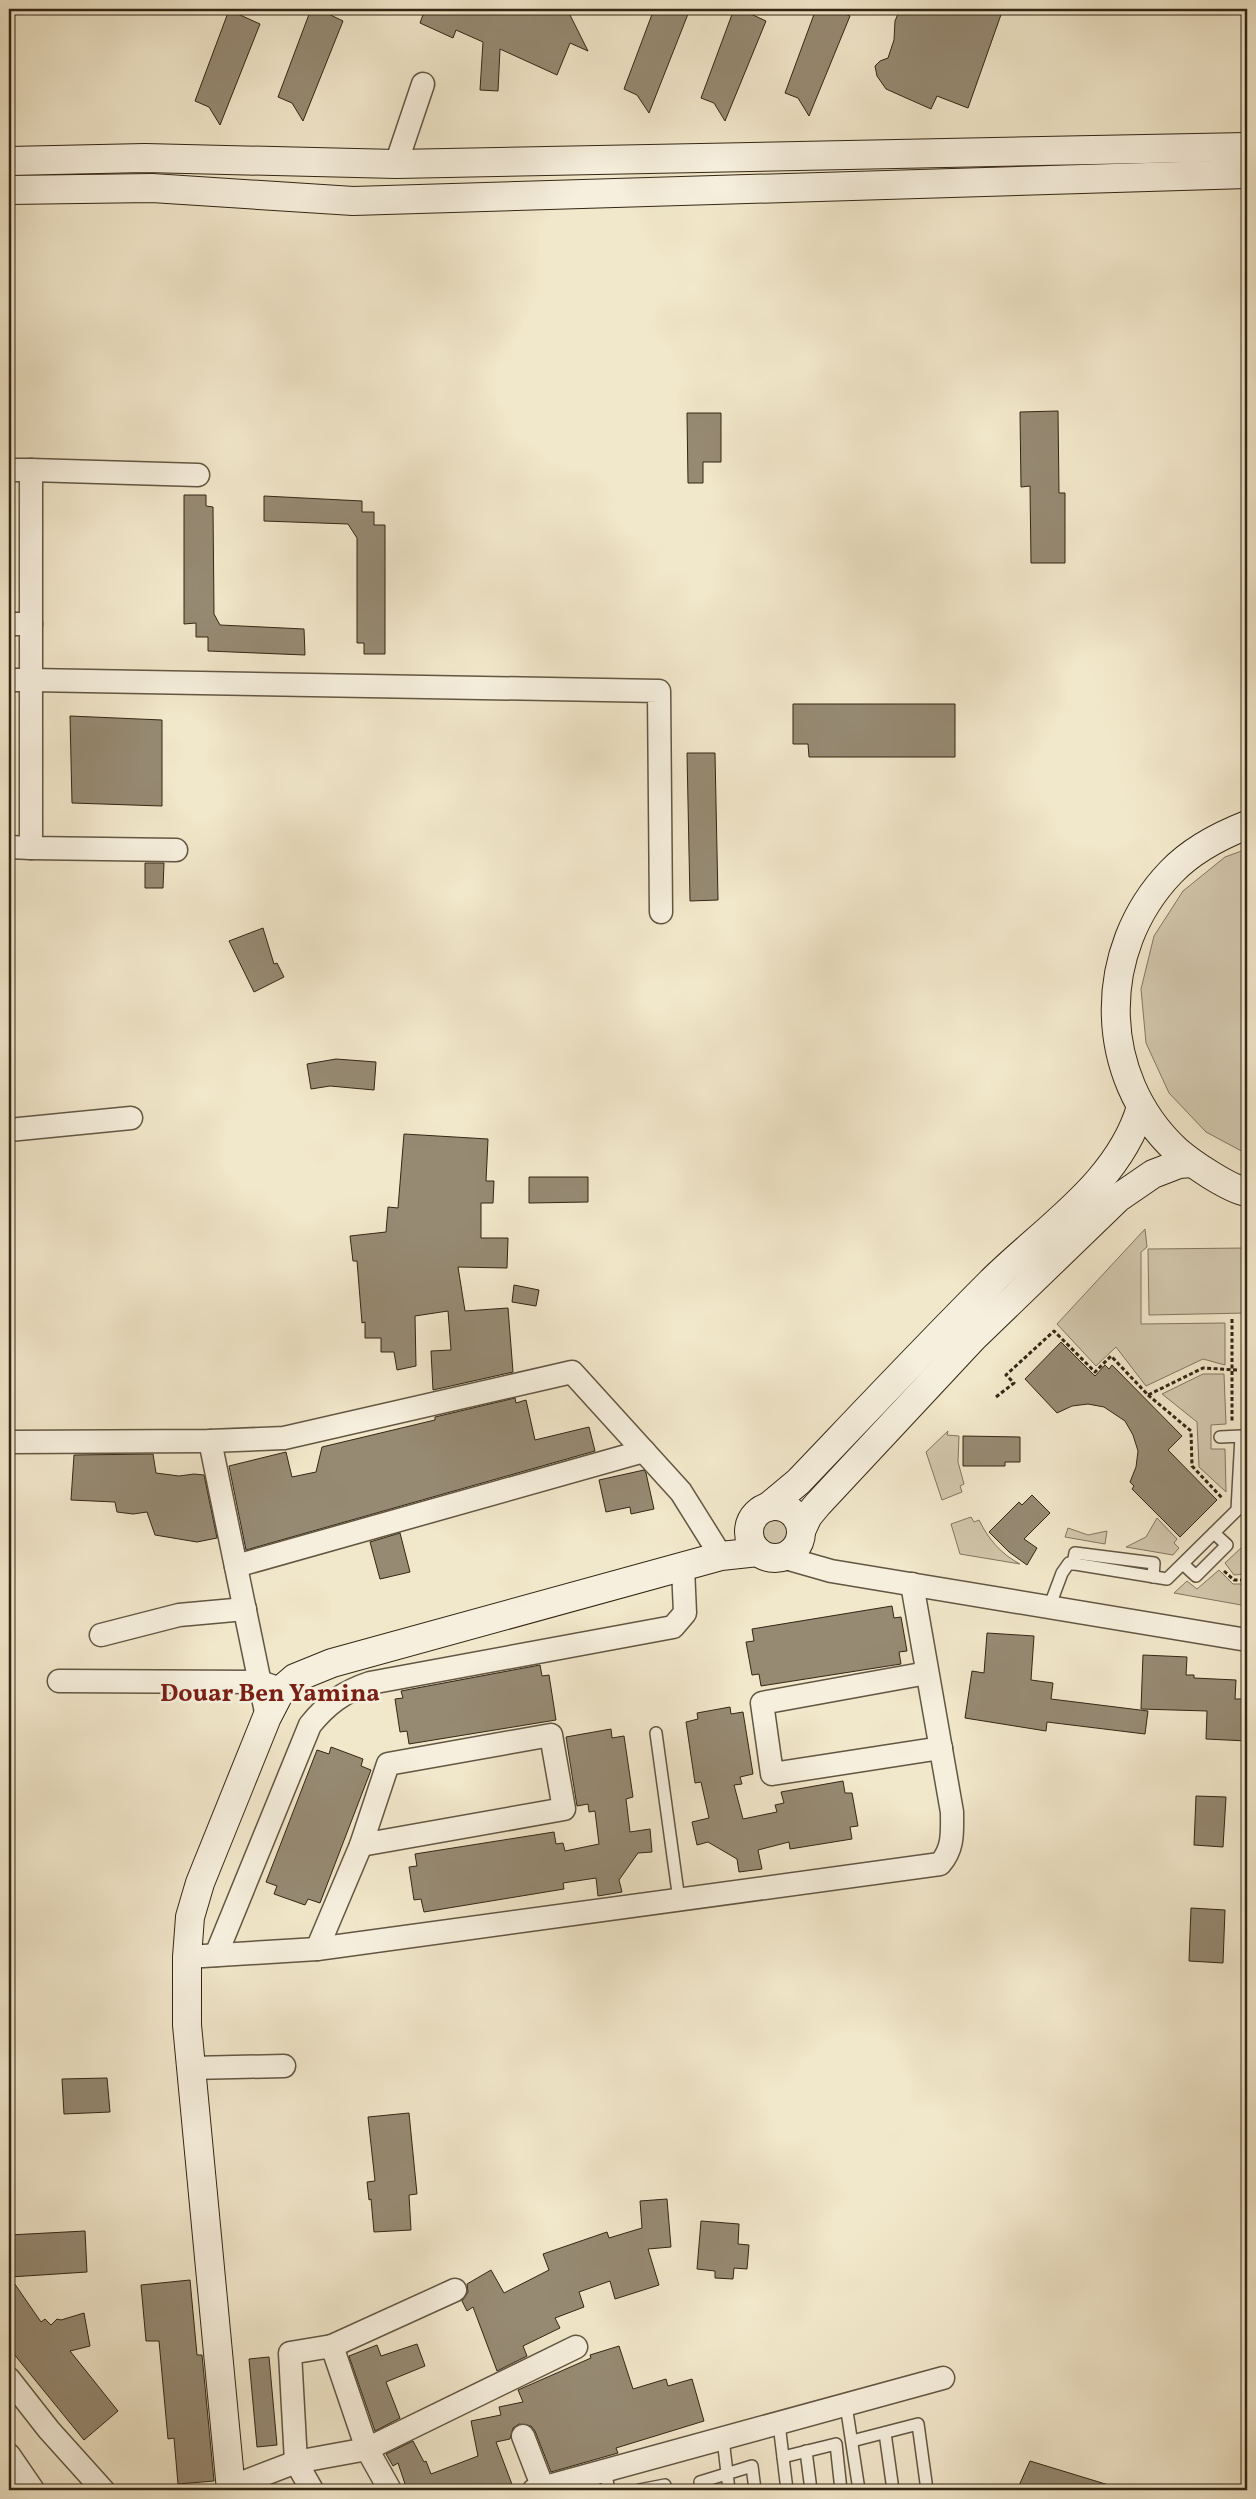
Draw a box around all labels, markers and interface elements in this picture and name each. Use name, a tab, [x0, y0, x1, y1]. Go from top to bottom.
district label: Douar Ben Yamina	[160, 1677, 380, 1712]

